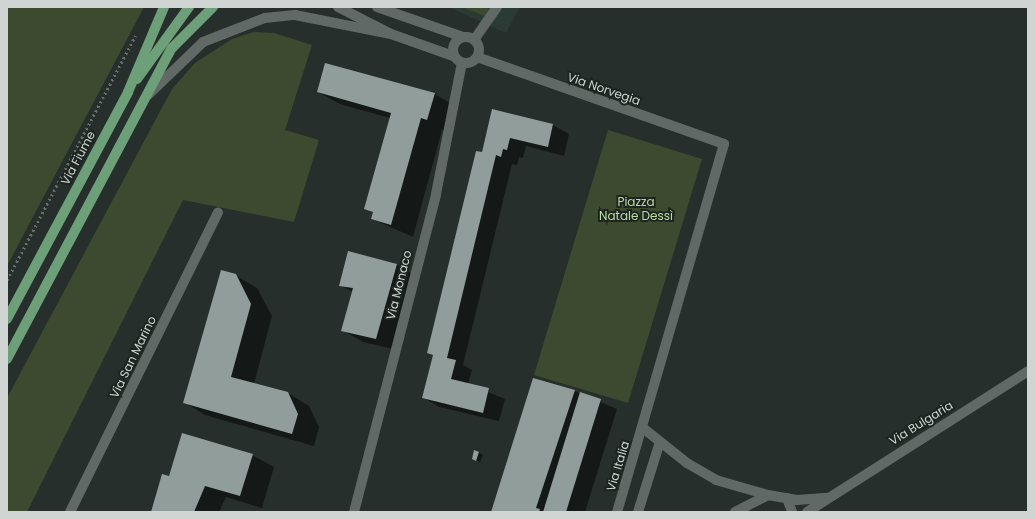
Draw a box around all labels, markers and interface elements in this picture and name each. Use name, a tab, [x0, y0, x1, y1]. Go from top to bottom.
street label: Via Norvegia	[566, 70, 642, 108]
street label: Via Fiume	[58, 129, 98, 187]
park label: Piazza Natale Dessì	[599, 195, 673, 223]
street label: Via Monaco	[383, 249, 415, 321]
street label: Via San Marino	[107, 314, 159, 400]
street label: Via Bulgaria	[887, 398, 955, 448]
street label: Via Italia	[604, 439, 632, 493]

